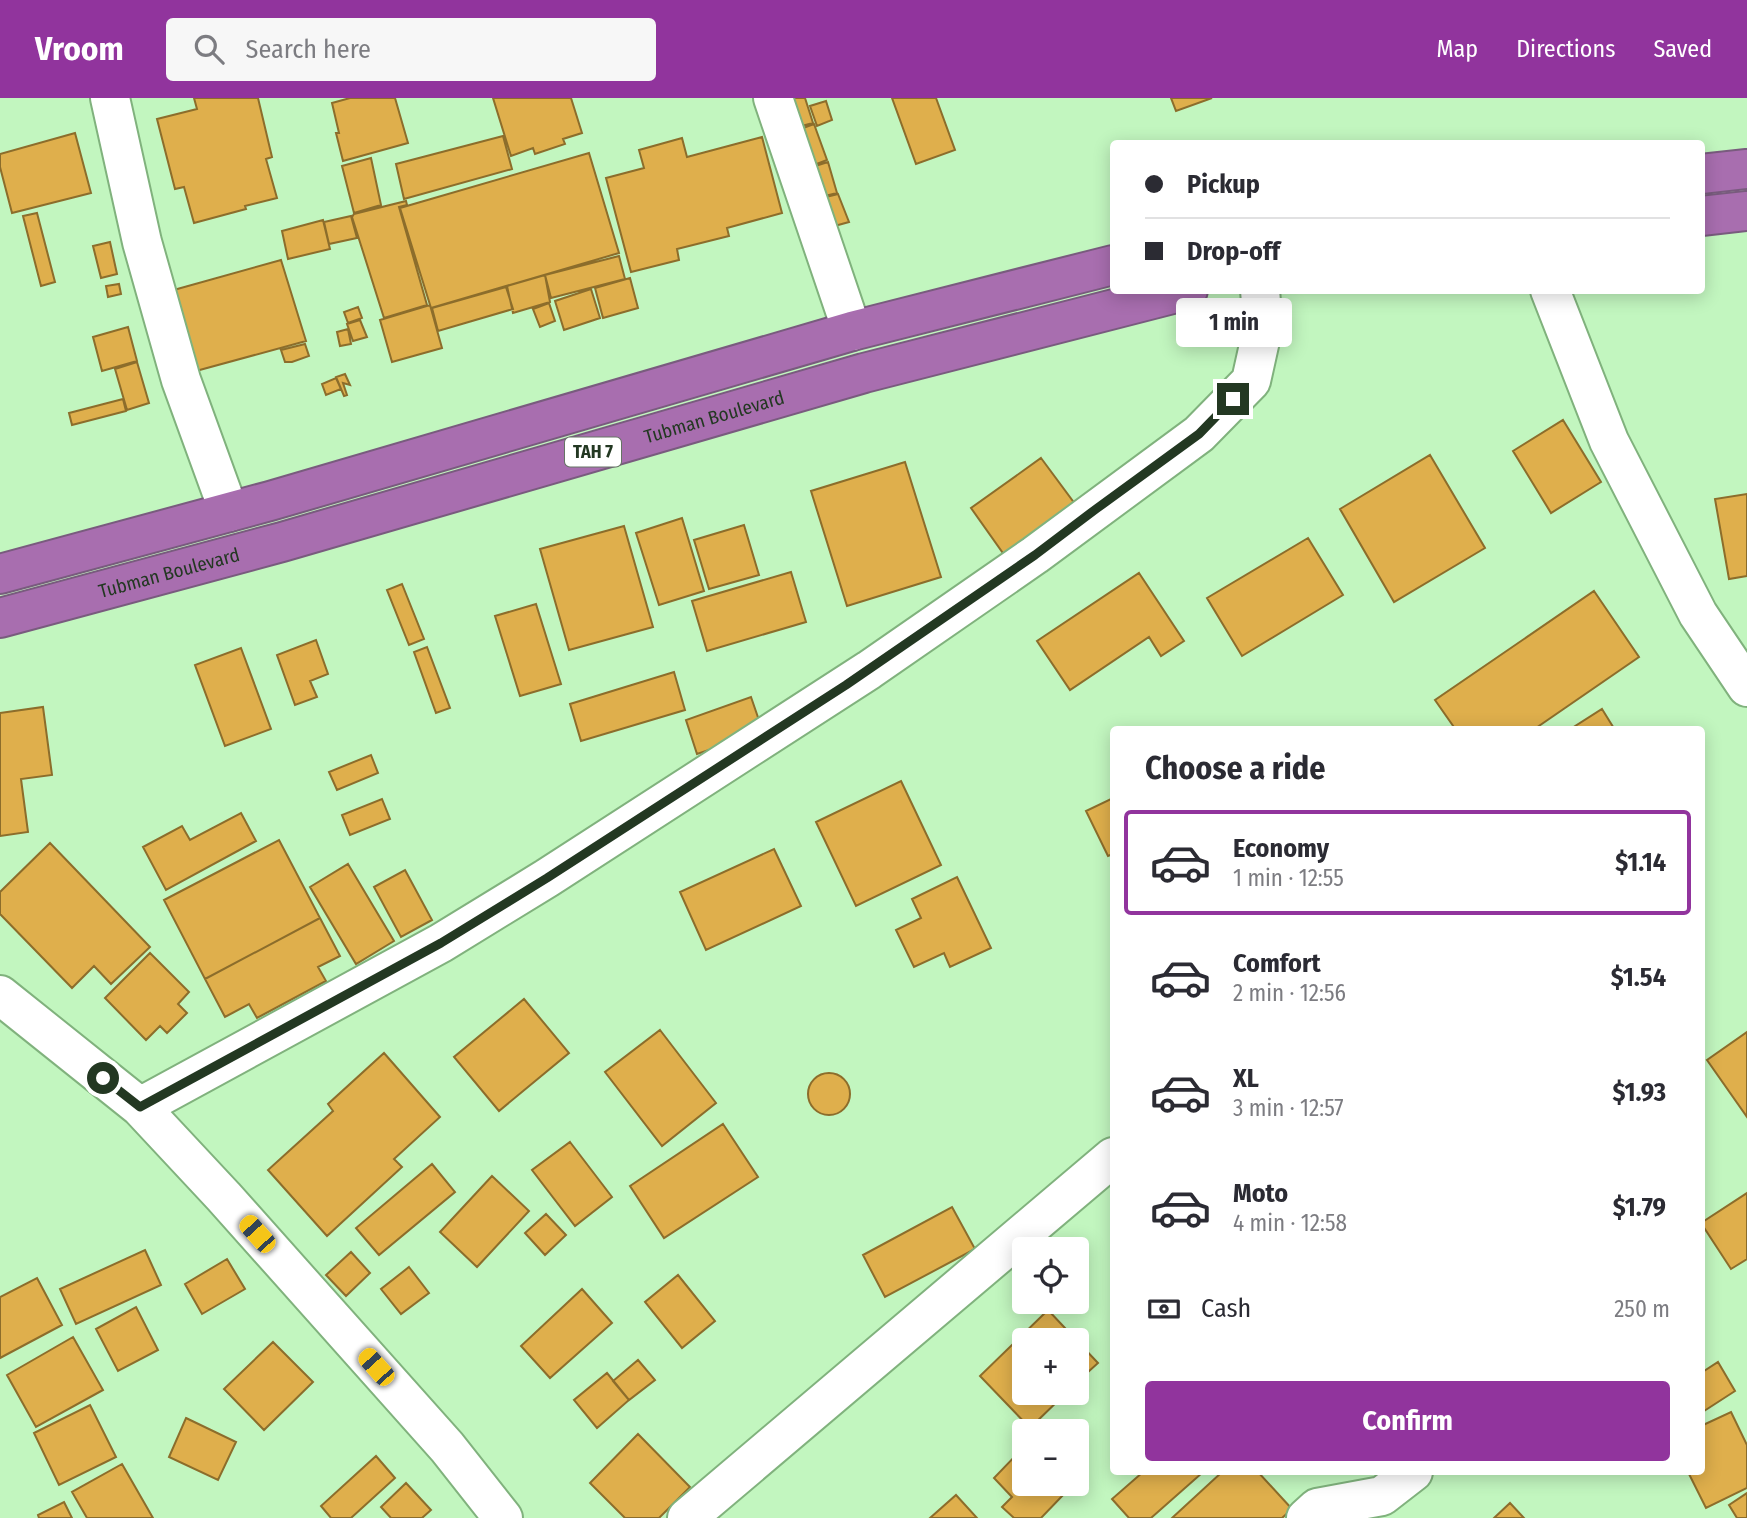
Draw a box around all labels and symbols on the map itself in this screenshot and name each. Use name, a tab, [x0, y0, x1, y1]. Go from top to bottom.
callout: 1 min	[1175, 298, 1291, 346]
route end	[1217, 383, 1249, 415]
street label: Tubman Boulevard	[641, 386, 787, 448]
road number: TAH 7	[565, 438, 621, 466]
street label: Tubman Boulevard	[96, 543, 242, 603]
route start	[87, 1062, 119, 1094]
car	[236, 1211, 279, 1257]
car	[355, 1344, 398, 1390]

